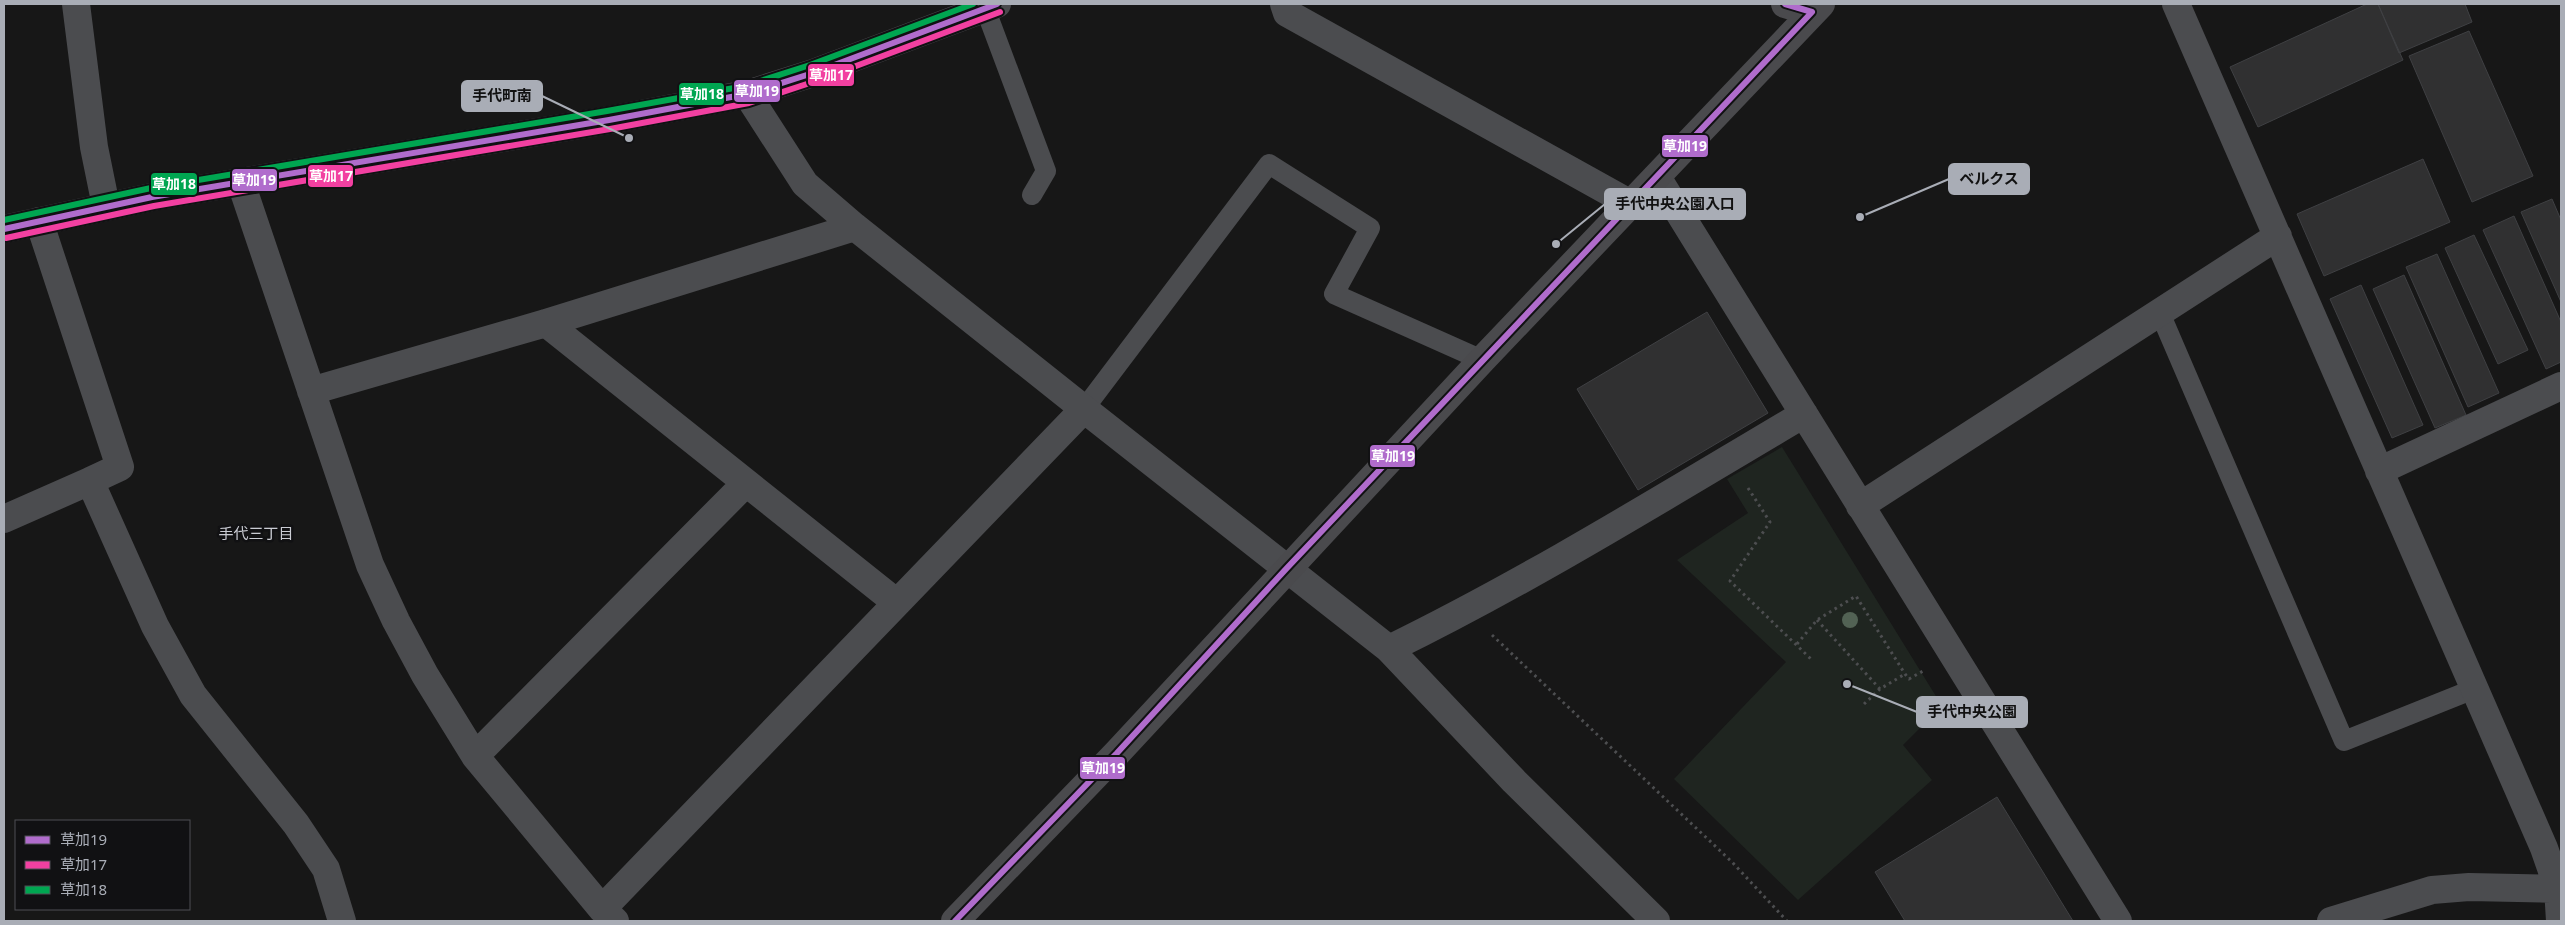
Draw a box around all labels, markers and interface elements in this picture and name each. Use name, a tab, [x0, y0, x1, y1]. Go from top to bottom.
line badge: 草加17	[807, 63, 855, 87]
text: 草加17	[809, 65, 853, 84]
line badge: 草加19	[733, 79, 781, 103]
callout: 手代町南	[462, 81, 542, 111]
text: 草加19	[735, 81, 779, 100]
line badge: 草加18	[678, 82, 725, 106]
text: 草加18	[680, 84, 724, 103]
text: 手代町南	[472, 85, 532, 105]
line badge: 草加19	[1661, 134, 1709, 158]
text: 草加19	[1663, 136, 1707, 155]
line badge: 草加17	[307, 164, 354, 188]
callout: ベルクス	[1949, 164, 2029, 194]
text: 草加17	[309, 166, 353, 185]
line badge: 草加19	[231, 168, 278, 192]
text: ベルクス	[1959, 168, 2019, 188]
text: 草加19	[232, 170, 276, 189]
line badge: 草加18	[150, 172, 198, 196]
text: 草加18	[152, 174, 196, 193]
callout: 手代中央公園入口	[1605, 189, 1745, 219]
text: 手代中央公園入口	[1615, 193, 1735, 213]
line badge: 草加19	[1369, 444, 1416, 468]
text: 草加19	[1371, 446, 1415, 465]
district label: 手代三丁目	[218, 523, 294, 543]
callout: 手代中央公園	[1917, 697, 2027, 727]
text: 手代中央公園	[1927, 701, 2017, 721]
line badge: 草加19	[1079, 756, 1126, 780]
text: 草加19	[1081, 758, 1125, 777]
legend	[15, 820, 190, 910]
text: 草加19	[60, 829, 107, 849]
text: 草加17	[60, 854, 107, 874]
text: 草加18	[60, 879, 107, 899]

